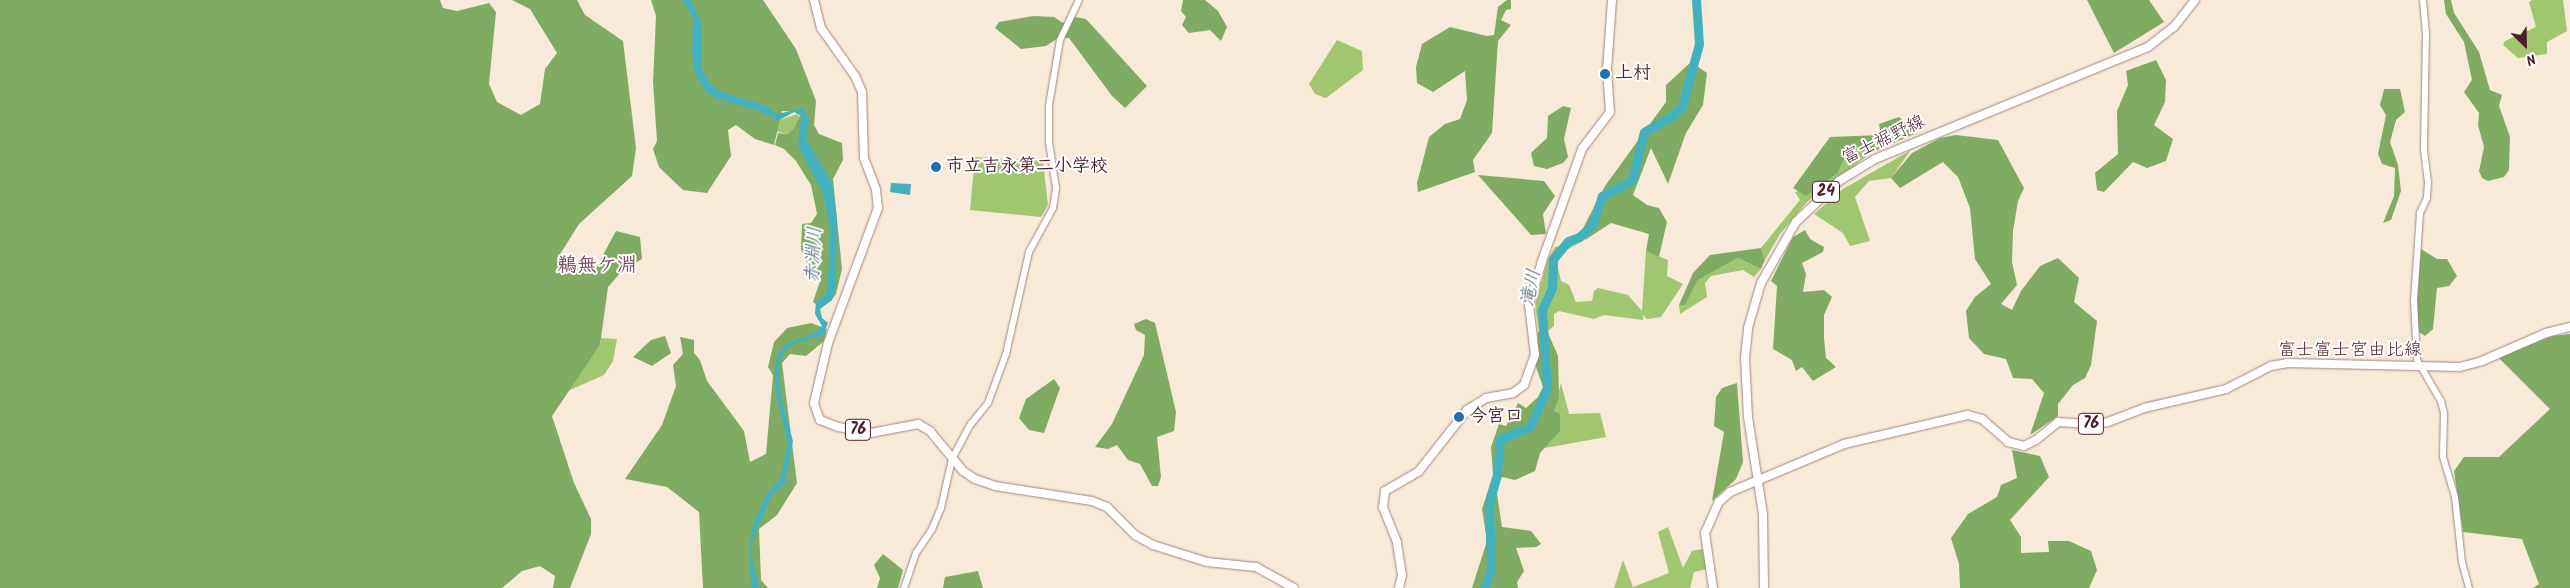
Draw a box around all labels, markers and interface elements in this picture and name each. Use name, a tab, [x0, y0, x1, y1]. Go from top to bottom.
north arrow	[2500, 20, 2550, 70]
text: N	[2522, 47, 2539, 71]
place label: 上村	[1615, 63, 1651, 85]
marker: 上村	[1599, 68, 1611, 80]
street label: 富士裾野線	[1839, 112, 1929, 170]
place label: 市立吉永第二小学校	[946, 156, 1108, 178]
marker: 市立吉永第二小学校	[930, 161, 942, 173]
road number: 24	[1811, 178, 1841, 206]
water label: 赤淵川	[802, 226, 828, 284]
district label: 鵜無ケ淵	[557, 254, 637, 278]
water label: 滝川	[1517, 267, 1547, 309]
street label: 富士富士宮由比線	[2278, 340, 2422, 362]
place label: 今宮口	[1469, 406, 1523, 428]
road number: 76	[2077, 410, 2105, 438]
marker: 今宮口	[1453, 411, 1465, 423]
road number: 76	[844, 416, 872, 444]

